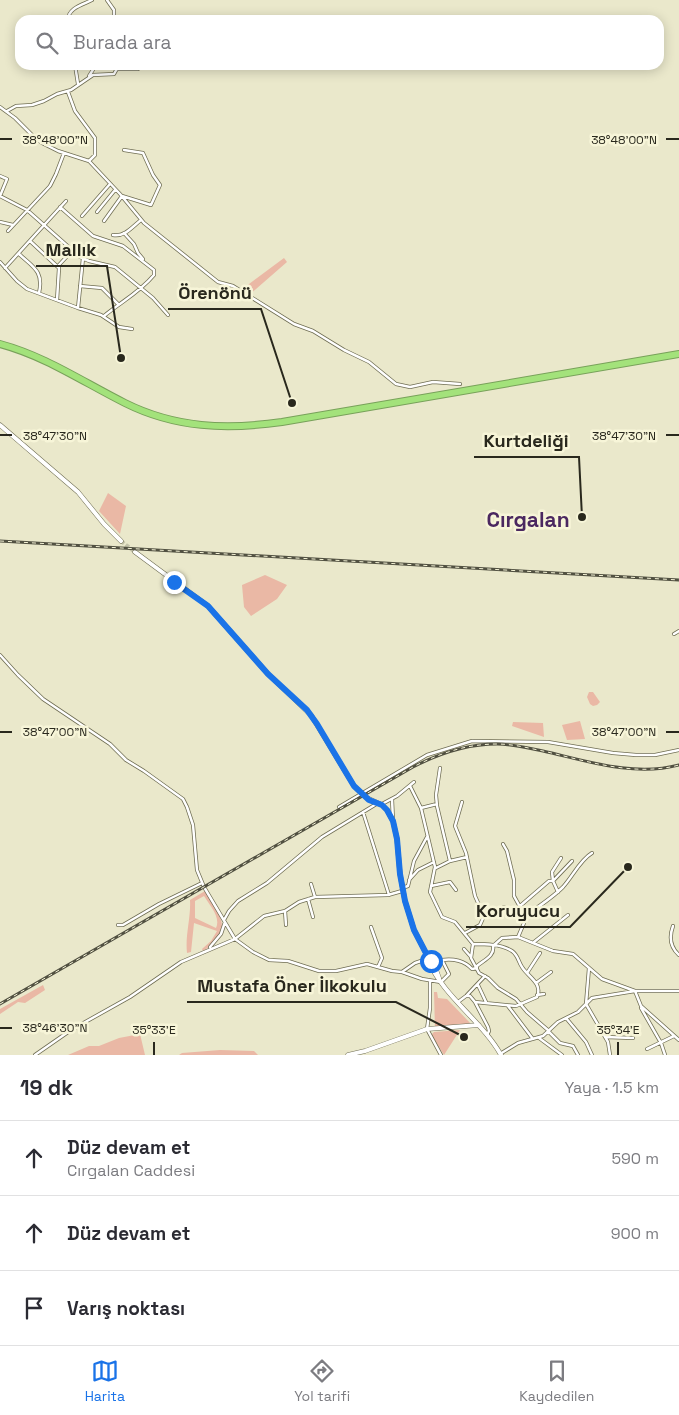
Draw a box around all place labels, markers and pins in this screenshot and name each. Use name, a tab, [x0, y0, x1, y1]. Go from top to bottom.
callout: Mallık	[36, 233, 107, 266]
callout: Örenönü	[168, 276, 261, 309]
callout: Kurtdeliği	[474, 424, 579, 457]
callout: Koruyucu	[466, 894, 570, 927]
callout: Mustafa Öner İlkokulu	[187, 969, 396, 1002]

